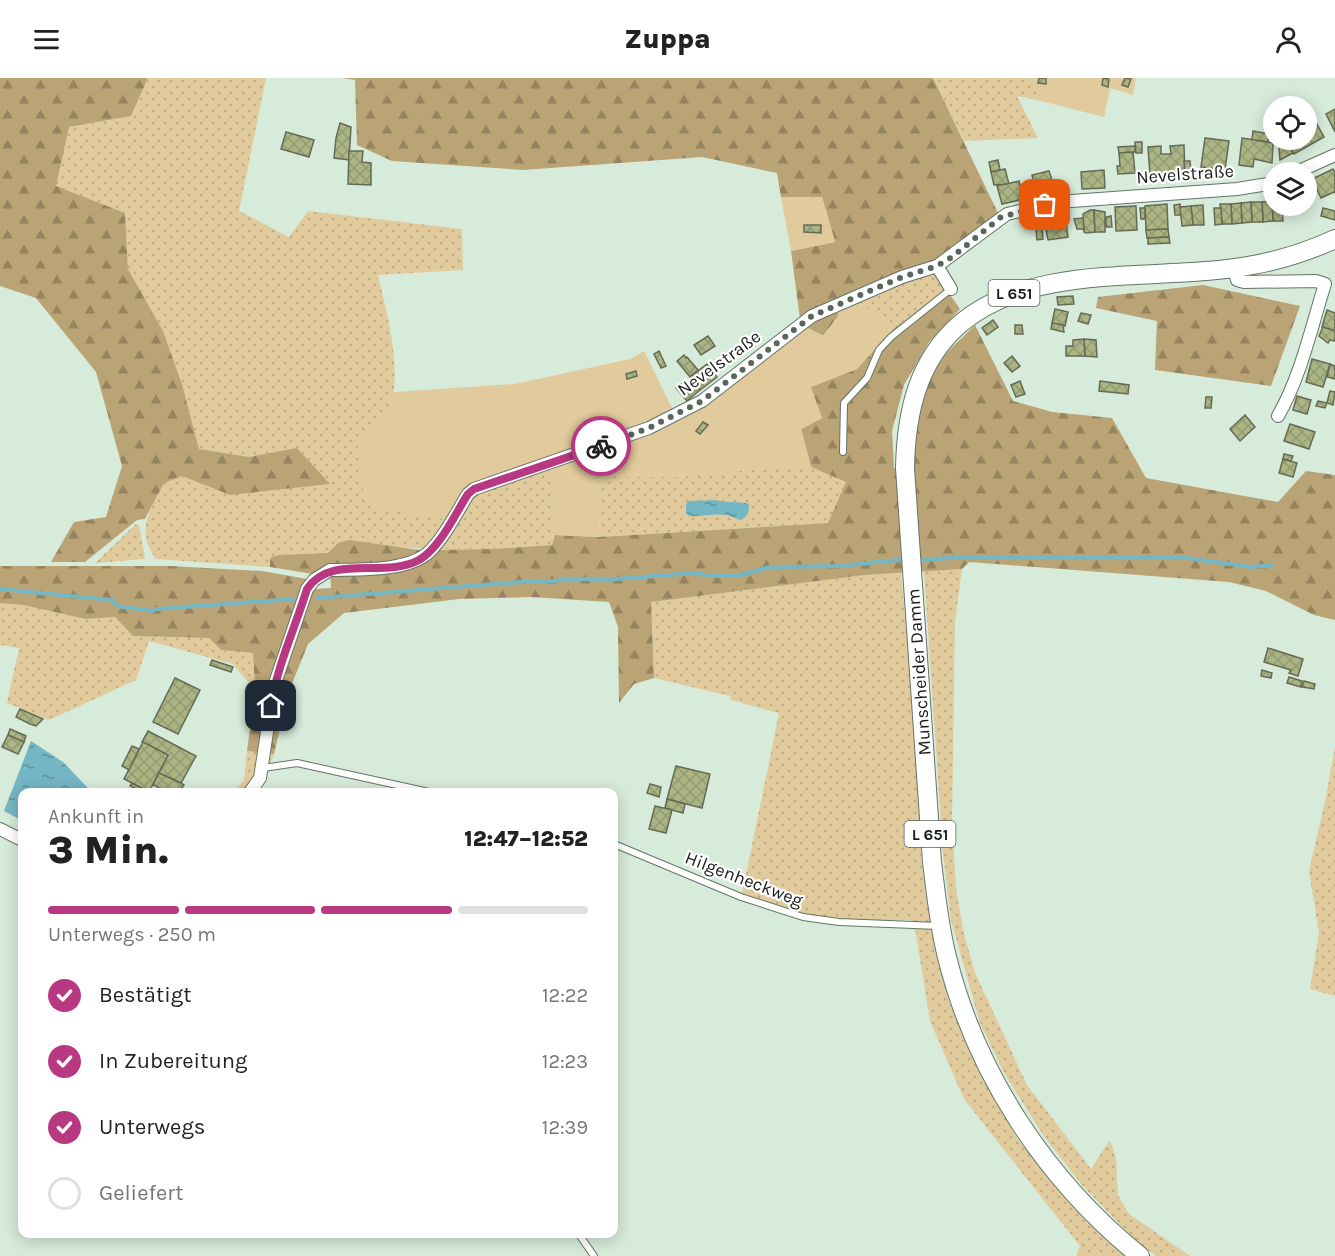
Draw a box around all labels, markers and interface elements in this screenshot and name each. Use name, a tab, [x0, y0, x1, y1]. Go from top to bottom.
icon: menu	[30, 23, 63, 56]
text: Zuppa	[624, 23, 711, 55]
icon: person	[1272, 23, 1305, 56]
map controls	[1263, 96, 1317, 216]
button: locate	[1263, 96, 1317, 150]
street label: Nevelstraße	[1135, 160, 1235, 188]
button: layers	[1263, 162, 1317, 216]
pin	[1019, 179, 1070, 230]
icon: bag	[1028, 188, 1061, 221]
road number: L 651	[988, 280, 1040, 306]
street label: Nevelstraße	[673, 325, 765, 401]
courier	[571, 416, 631, 476]
icon: bike	[585, 430, 618, 463]
street label: Munscheider Damm	[902, 588, 936, 756]
pin	[245, 680, 296, 731]
icon: home	[254, 689, 287, 722]
text: Ankunft in	[48, 805, 144, 828]
road number: L 651	[904, 821, 956, 847]
text: 12:47–12:52	[464, 826, 588, 852]
text: 3 Min.	[48, 827, 168, 873]
street label: Hilgenheckweg	[682, 846, 806, 912]
text: Unterwegs · 250 m	[48, 923, 216, 946]
icon: check	[48, 979, 81, 1012]
text: Bestätigt	[99, 982, 191, 1008]
text: 12:22	[542, 984, 588, 1007]
icon: check	[48, 1045, 81, 1078]
text: In Zubereitung	[99, 1048, 247, 1074]
text: 12:23	[542, 1050, 588, 1073]
icon: check	[48, 1111, 81, 1144]
text: Unterwegs	[99, 1114, 205, 1140]
text: 12:39	[542, 1116, 588, 1139]
text: Geliefert	[99, 1180, 184, 1206]

